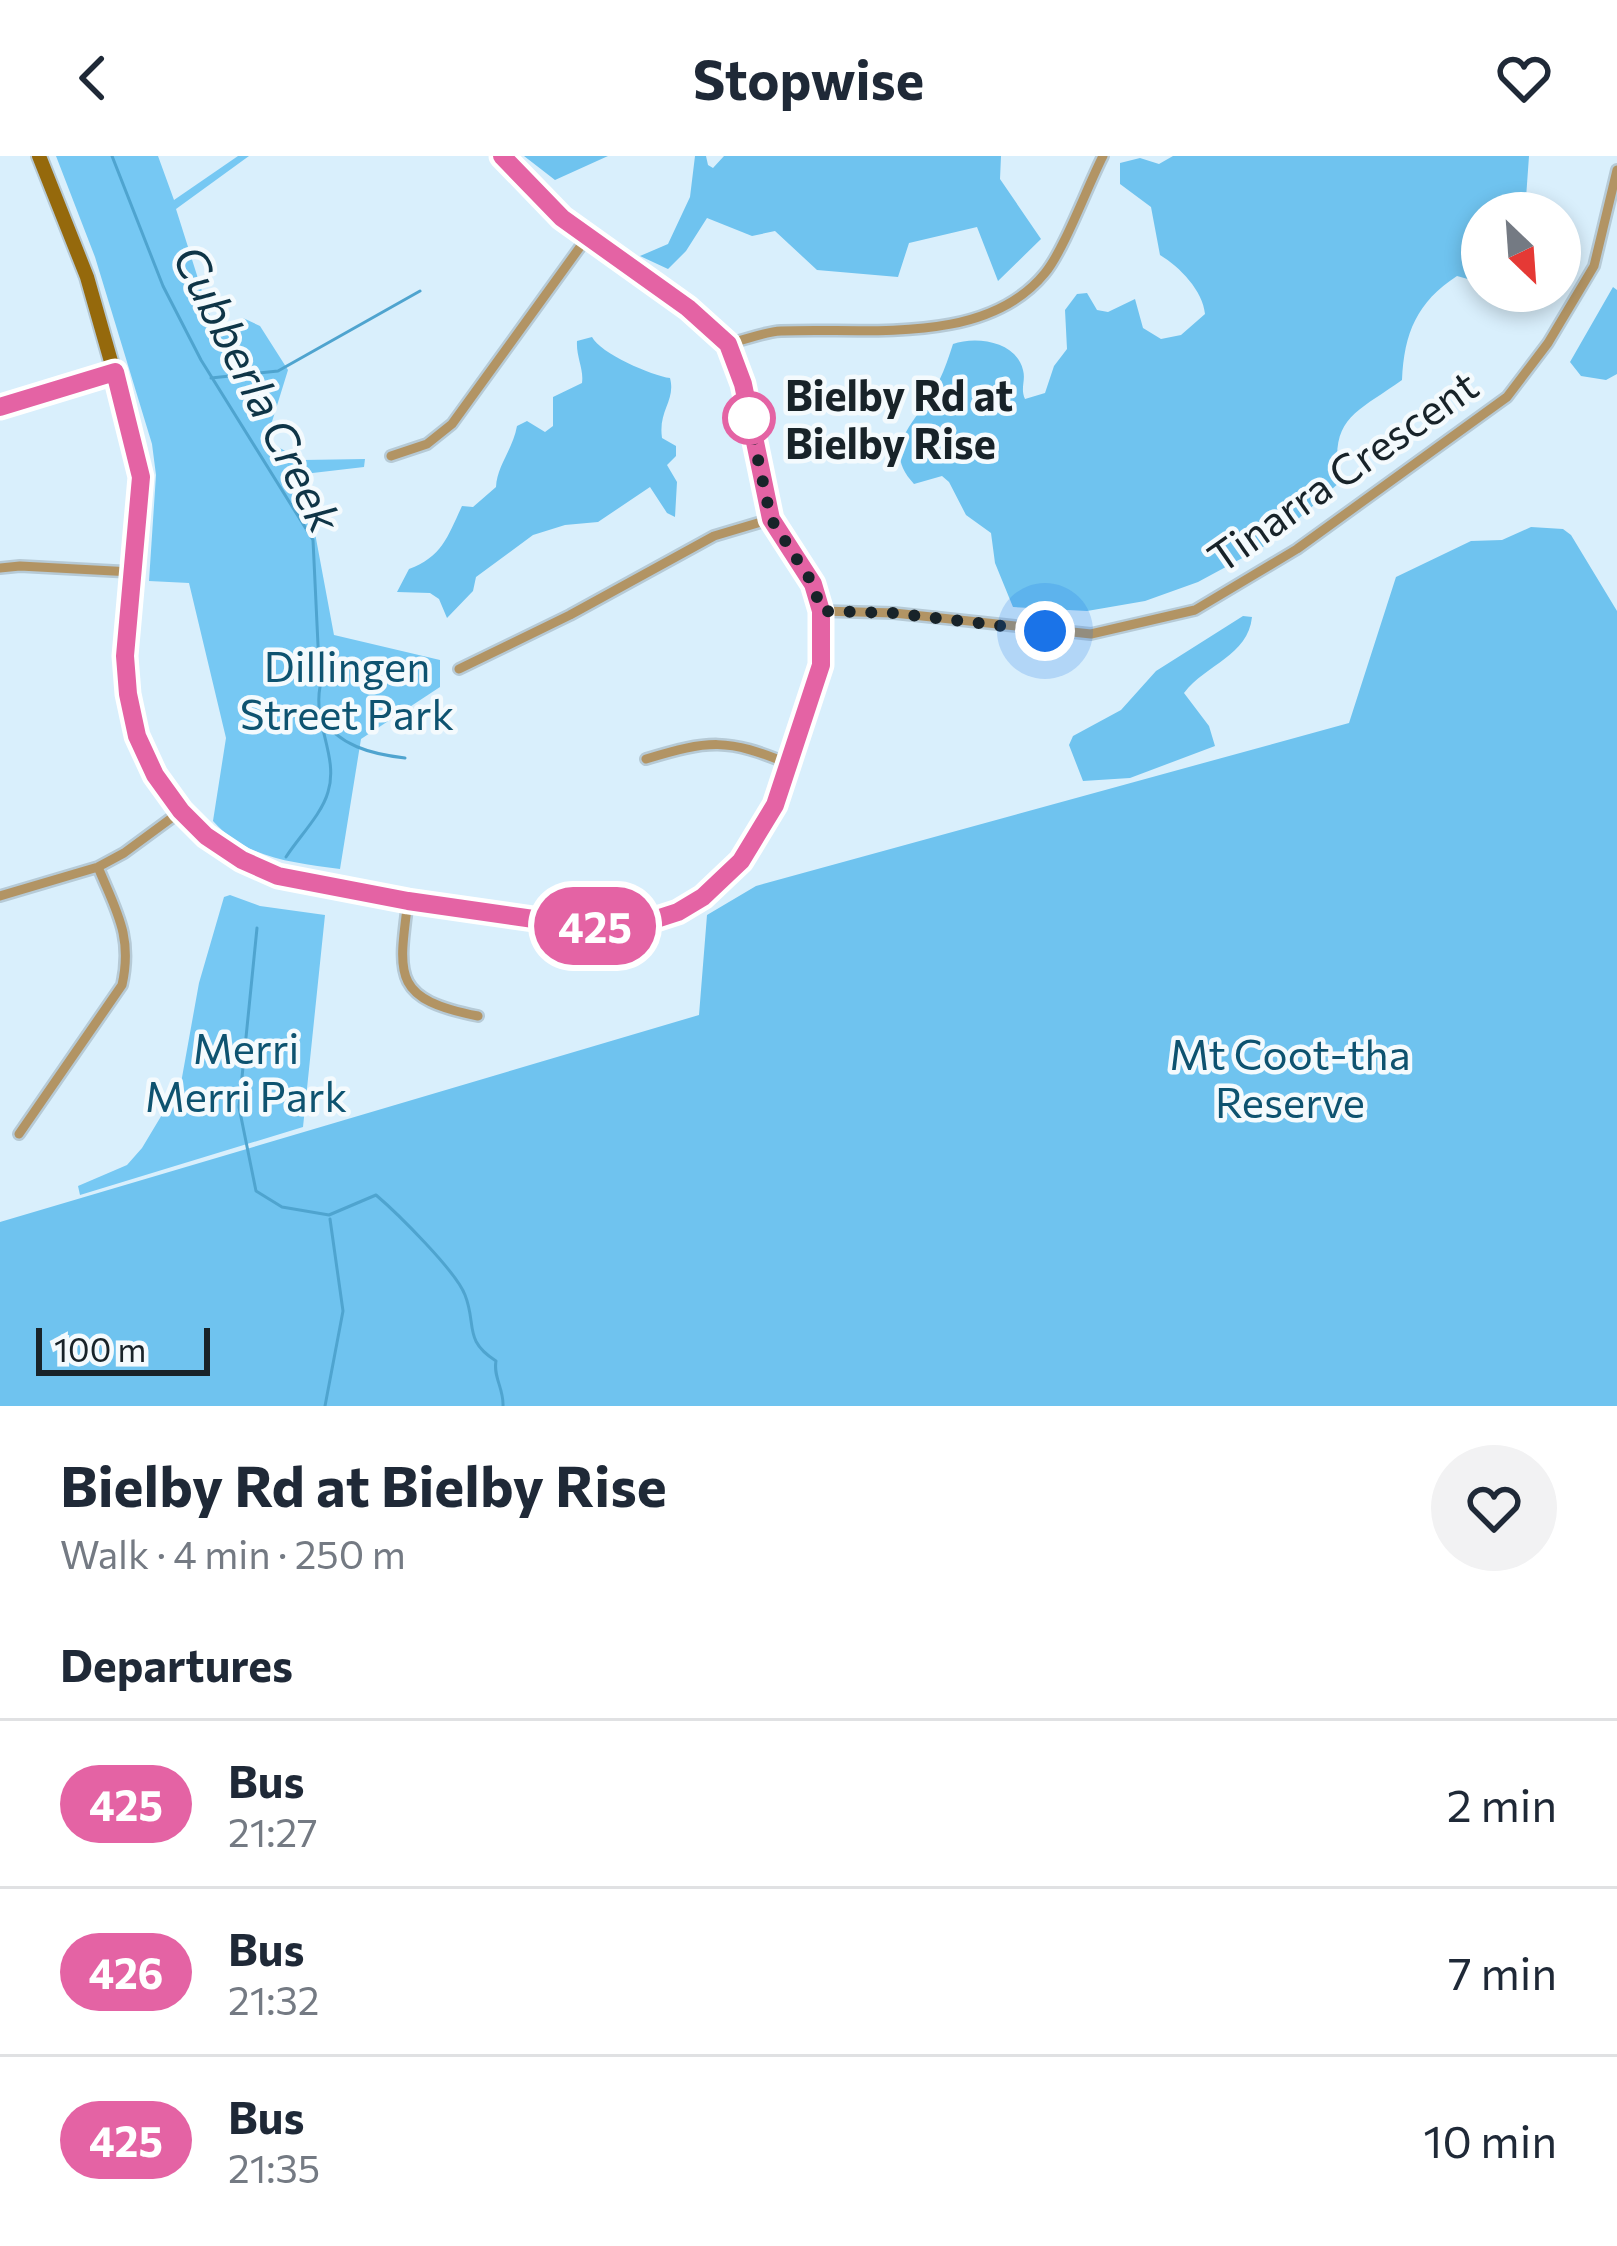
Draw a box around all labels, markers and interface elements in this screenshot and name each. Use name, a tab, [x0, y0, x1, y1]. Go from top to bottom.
icon: back	[60, 45, 126, 111]
text: Stopwise	[693, 45, 924, 111]
icon: heart	[1491, 45, 1557, 111]
north arrow	[1461, 192, 1581, 312]
map controls	[1461, 192, 1581, 312]
water label: Cubberla Creek	[163, 235, 356, 542]
street label: Tinarra Crescent	[1197, 358, 1487, 582]
place label: Bielby Rd at Bielby Rise	[785, 368, 1013, 468]
marker: Bielby Rd at Bielby Rise	[724, 393, 774, 443]
your location	[1015, 601, 1075, 661]
park label: Dillingen Street Park	[240, 639, 454, 739]
line badge: 425	[526, 887, 664, 965]
text: 425	[558, 900, 632, 952]
park label: Merri Merri Park	[145, 1021, 347, 1121]
park label: Mt Coot-tha Reserve	[1169, 1027, 1411, 1127]
scale bar	[36, 1322, 210, 1375]
text: 100 m	[54, 1328, 146, 1369]
button: heart	[1431, 1445, 1557, 1571]
text: Bielby Rd at Bielby Rise	[60, 1449, 667, 1519]
text: Walk · 4 min · 250 m	[60, 1529, 406, 1577]
text: Departures	[60, 1636, 293, 1691]
text: Bus	[228, 1752, 304, 1807]
text: 2 min	[1447, 1776, 1557, 1831]
text: 425	[89, 1778, 163, 1830]
text: 21:27	[228, 1807, 318, 1855]
text: Bus	[228, 1920, 304, 1975]
text: 7 min	[1448, 1944, 1557, 1999]
text: 426	[89, 1946, 164, 1998]
text: 21:32	[228, 1975, 319, 2023]
text: Bus	[228, 2088, 304, 2143]
text: 10 min	[1423, 2112, 1557, 2167]
text: 425	[89, 2114, 163, 2166]
text: 21:35	[228, 2143, 320, 2191]

